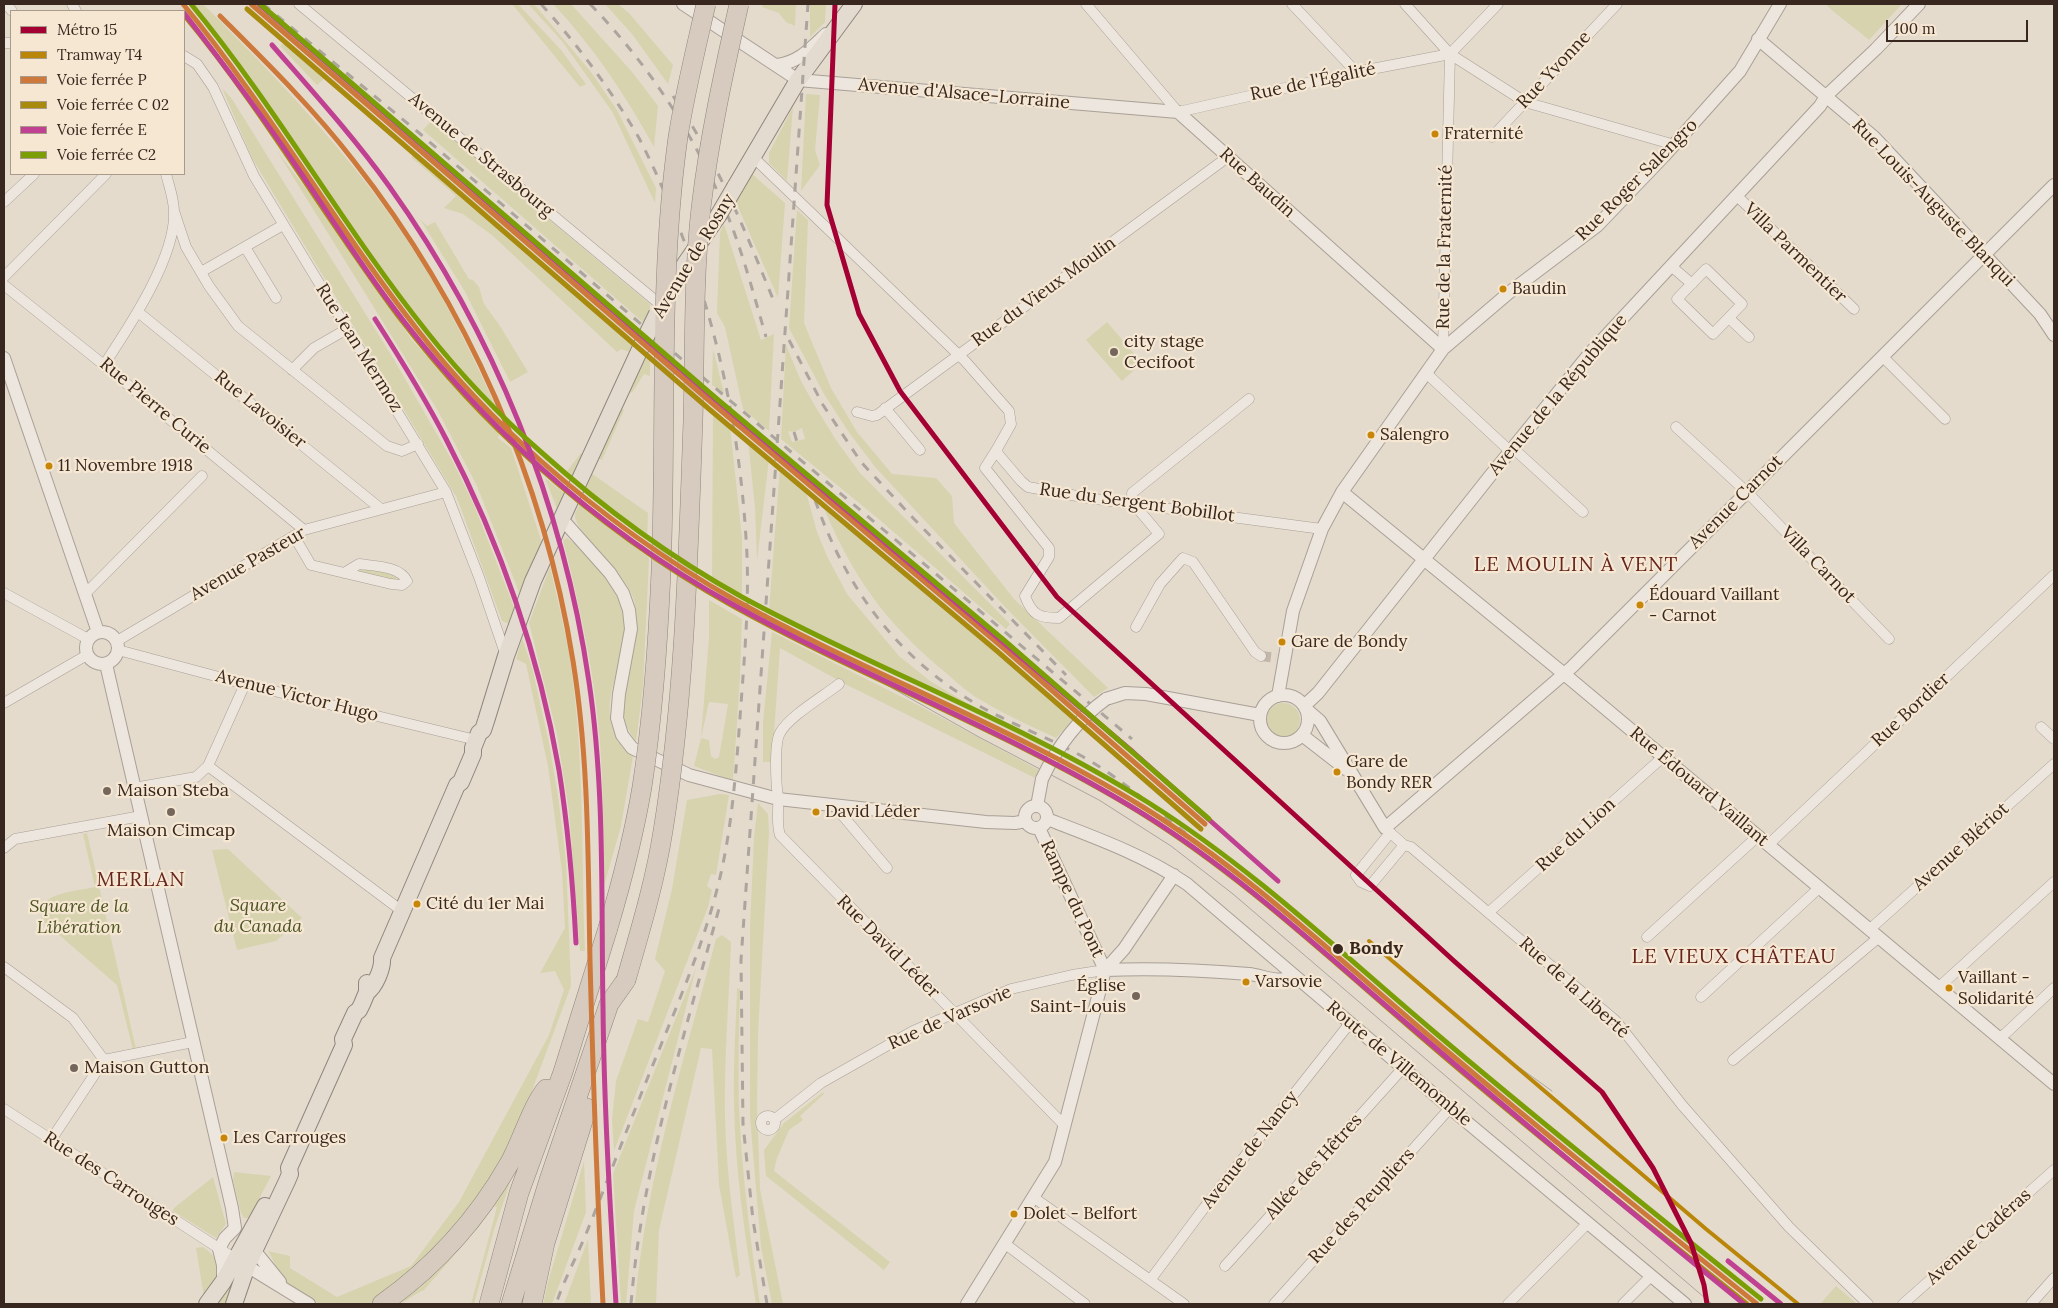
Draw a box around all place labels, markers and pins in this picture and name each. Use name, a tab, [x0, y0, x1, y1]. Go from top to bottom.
place label: Fraternité	[1444, 124, 1523, 144]
marker: Fraternité	[1430, 129, 1440, 139]
place label: Baudin	[1512, 279, 1567, 299]
marker: Baudin	[1498, 284, 1508, 294]
place label: city stage Cecifoot	[1124, 331, 1204, 374]
marker: city stage Cecifoot	[1108, 346, 1120, 358]
place label: Salengro	[1380, 425, 1449, 445]
marker: Salengro	[1366, 430, 1376, 440]
place label: 11 Novembre 1918	[58, 456, 193, 476]
marker: 11 Novembre 1918	[44, 461, 54, 471]
place label: Édouard Vaillant - Carnot	[1649, 585, 1779, 625]
marker: Édouard Vaillant - Carnot	[1635, 600, 1645, 610]
place label: Gare de Bondy	[1291, 632, 1407, 652]
marker: Gare de Bondy	[1277, 637, 1287, 647]
place label: Gare de Bondy RER	[1346, 752, 1432, 792]
marker: Gare de Bondy RER	[1332, 767, 1342, 777]
place label: Maison Steba	[117, 780, 229, 802]
marker: Maison Steba	[101, 785, 113, 797]
place label: David Léder	[825, 802, 920, 822]
marker: Maison Cimcap	[165, 806, 177, 818]
marker: David Léder	[811, 807, 821, 817]
place label: Maison Cimcap	[107, 820, 235, 842]
place label: Cité du 1er Mai	[426, 894, 544, 914]
marker: Cité du 1er Mai	[412, 899, 422, 909]
place label: Bondy	[1349, 938, 1403, 960]
marker: Bondy	[1331, 942, 1345, 956]
place label: Vaillant - Solidarité	[1958, 968, 2034, 1008]
place label: Varsovie	[1255, 972, 1322, 992]
place label: Église Saint-Louis	[1030, 975, 1126, 1018]
marker: Varsovie	[1241, 977, 1251, 987]
marker: Vaillant - Solidarité	[1944, 983, 1954, 993]
marker: Église Saint-Louis	[1130, 990, 1142, 1002]
place label: Maison Gutton	[84, 1057, 209, 1079]
marker: Maison Gutton	[68, 1062, 80, 1074]
place label: Les Carrouges	[233, 1128, 346, 1148]
marker: Les Carrouges	[219, 1133, 229, 1143]
place label: Dolet - Belfort	[1023, 1204, 1137, 1224]
marker: Dolet - Belfort	[1009, 1209, 1019, 1219]

